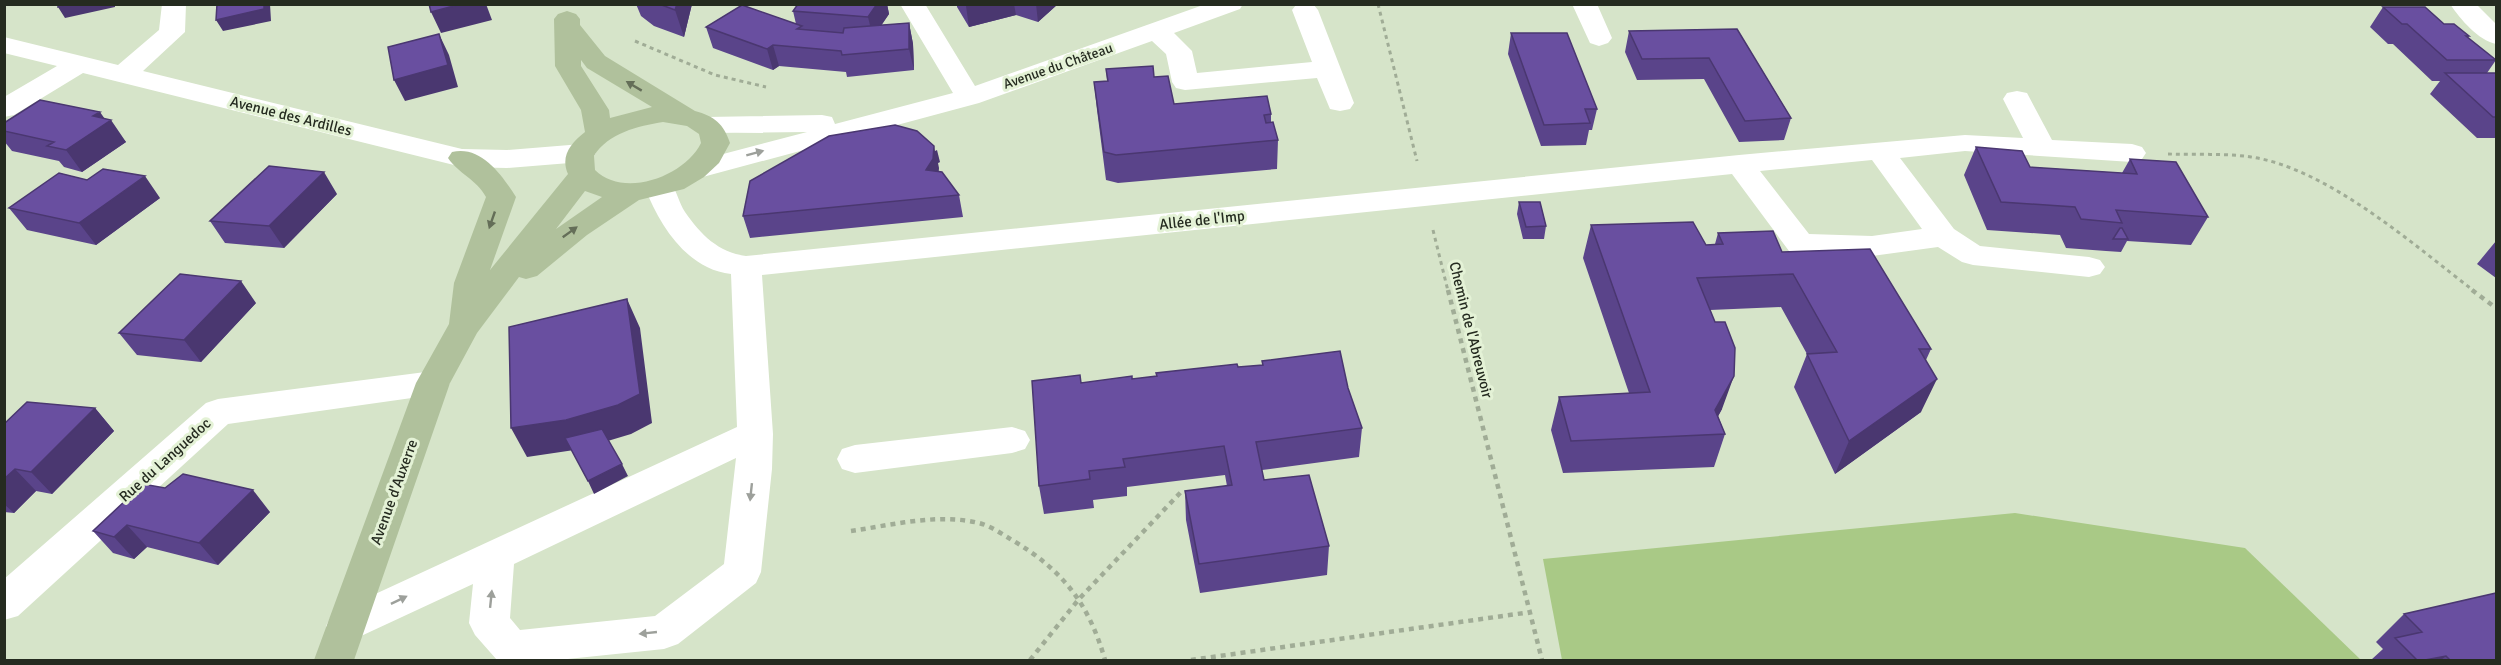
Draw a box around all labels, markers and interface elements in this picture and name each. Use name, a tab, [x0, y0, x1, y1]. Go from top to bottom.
street label: Avenue du Château	[1001, 39, 1115, 93]
one-way arrow	[625, 81, 642, 91]
street label: Avenue des Ardilles	[228, 92, 354, 140]
one-way arrow	[746, 148, 764, 158]
street label: Allée de l'Imp	[1158, 207, 1246, 233]
one-way arrow	[487, 211, 497, 229]
one-way arrow	[562, 227, 577, 239]
street label: Chemin de l'Abreuvoir	[1445, 260, 1497, 401]
street label: Rue du Languedoc	[116, 414, 214, 506]
street label: Avenue d'Auxerre	[367, 437, 421, 547]
one-way arrow	[746, 483, 756, 502]
one-way arrow	[486, 590, 496, 609]
one-way arrow	[390, 596, 407, 605]
one-way arrow	[638, 628, 657, 638]

